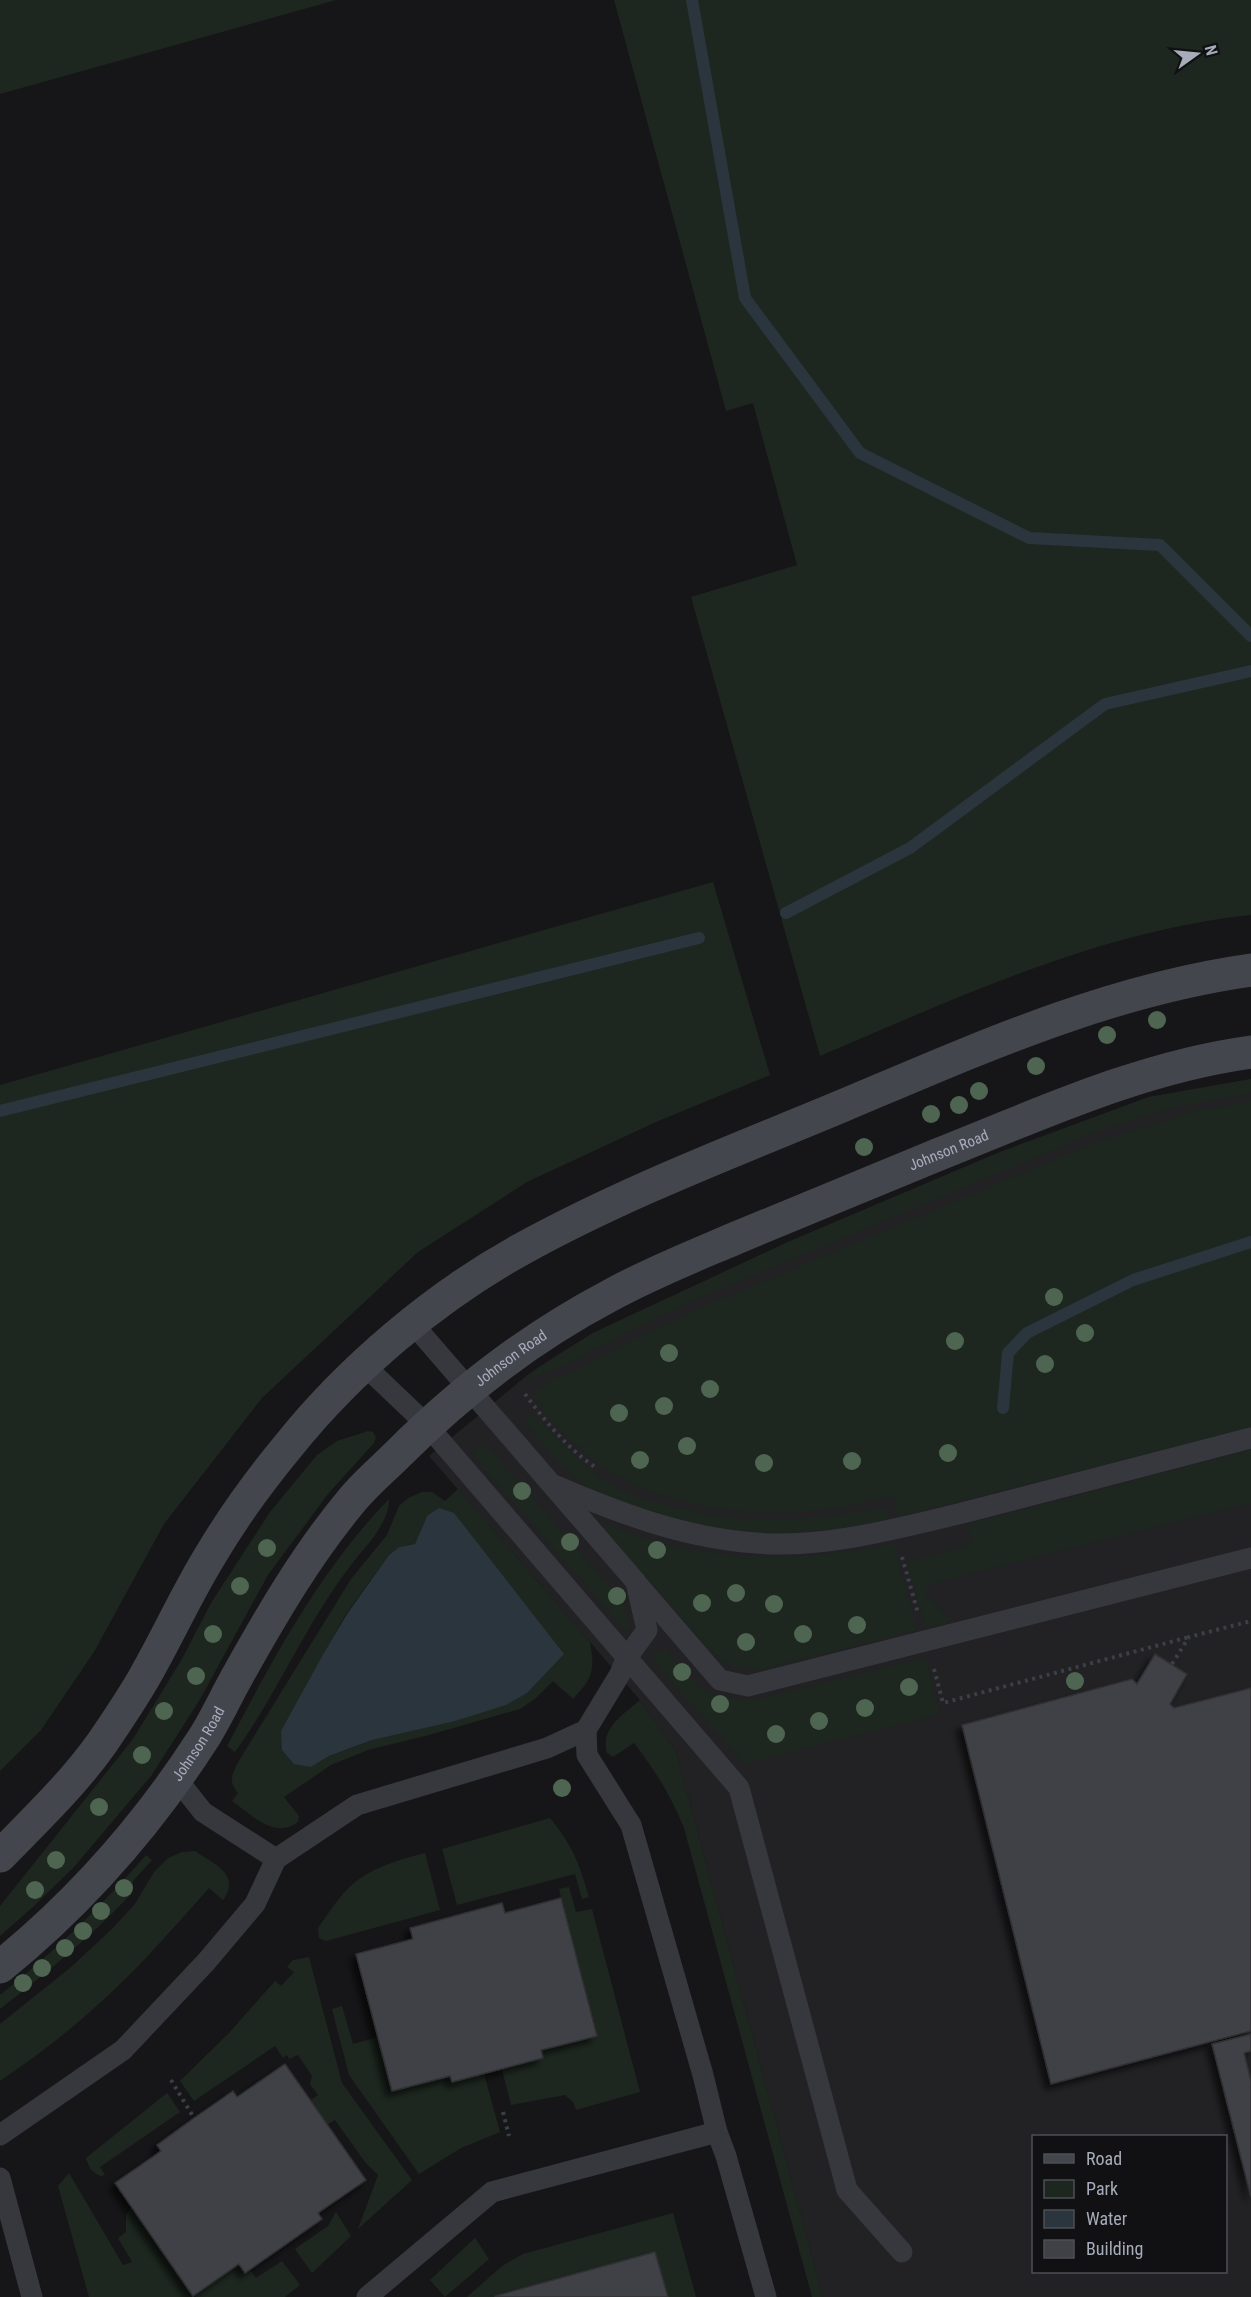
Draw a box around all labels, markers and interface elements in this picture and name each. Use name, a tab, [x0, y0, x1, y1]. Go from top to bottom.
north arrow	[1167, 24, 1227, 84]
text: N	[1201, 43, 1221, 57]
street label: Johnson Road	[906, 1126, 991, 1174]
street label: Johnson Road	[471, 1326, 550, 1390]
street label: Johnson Road	[168, 1704, 229, 1785]
legend	[1032, 2135, 1227, 2273]
text: Road	[1086, 2148, 1122, 2169]
text: Park	[1086, 2178, 1118, 2199]
text: Water	[1086, 2208, 1128, 2229]
text: Building	[1086, 2238, 1143, 2259]

